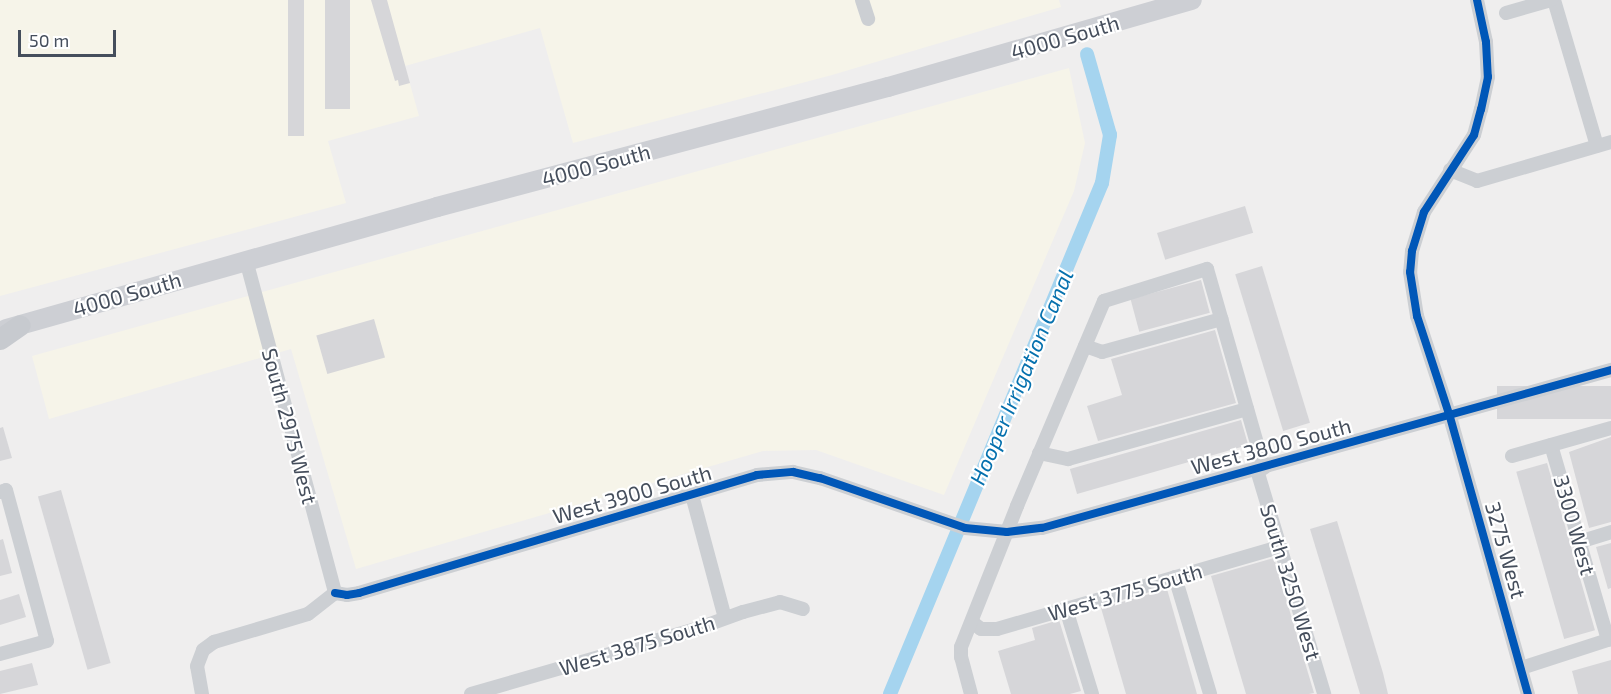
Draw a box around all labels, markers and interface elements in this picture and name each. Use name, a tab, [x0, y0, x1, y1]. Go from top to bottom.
street label: 4000 South	[1008, 10, 1122, 64]
scale bar	[21, 18, 118, 56]
text: 50 m	[29, 29, 69, 51]
street label: 4000 South	[539, 138, 653, 192]
water label: Hooper Irrigation Canal	[964, 265, 1078, 489]
street label: 4000 South	[70, 267, 184, 321]
street label: South 2975 West	[257, 345, 323, 507]
street label: West 3800 South	[1188, 413, 1354, 479]
street label: West 3900 South	[550, 459, 714, 529]
street label: 3300 West	[1549, 472, 1601, 578]
street label: 3275 West	[1480, 499, 1532, 601]
street label: South 3250 West	[1255, 501, 1327, 663]
street label: West 3775 South	[1045, 558, 1205, 626]
street label: West 3875 South	[556, 609, 718, 681]

